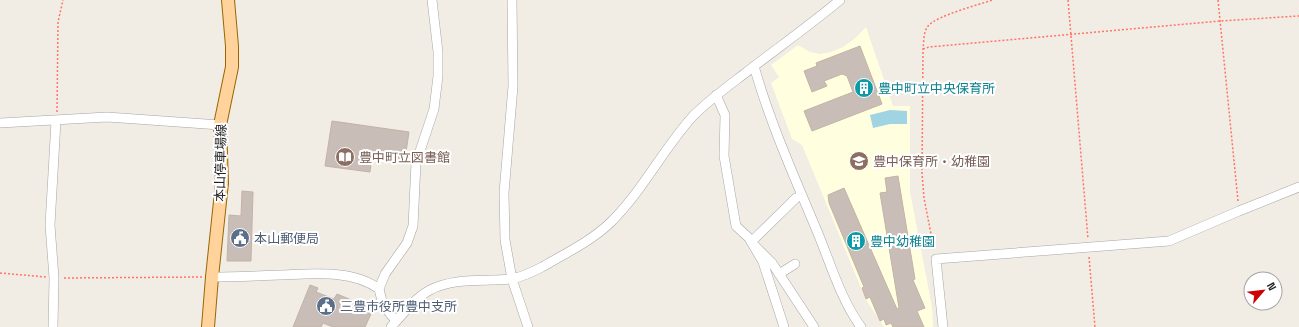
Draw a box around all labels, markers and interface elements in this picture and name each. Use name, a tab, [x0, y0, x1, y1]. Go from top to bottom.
building icon: 豊中町立中央保育所	[853, 77, 875, 99]
place label: 豊中町立中央保育所	[878, 80, 995, 97]
street label: 本山停車場線	[211, 124, 230, 202]
library icon: 豊中町立図書館	[334, 146, 356, 168]
place label: 豊中町立図書館	[359, 149, 450, 166]
school or university icon: 豊中保育所・幼稚園	[848, 150, 870, 172]
place label: 豊中保育所・幼稚園	[873, 153, 990, 170]
public building icon: 本山郵便局	[229, 227, 251, 249]
place label: 本山郵便局	[254, 230, 319, 247]
building icon: 豊中幼稚園	[845, 230, 867, 252]
place label: 豊中幼稚園	[870, 233, 935, 250]
north arrow	[1243, 271, 1283, 311]
text: N	[1264, 280, 1280, 293]
public building icon: 三豊市役所豊中支所	[315, 295, 337, 317]
place label: 三豊市役所豊中支所	[340, 298, 457, 315]

